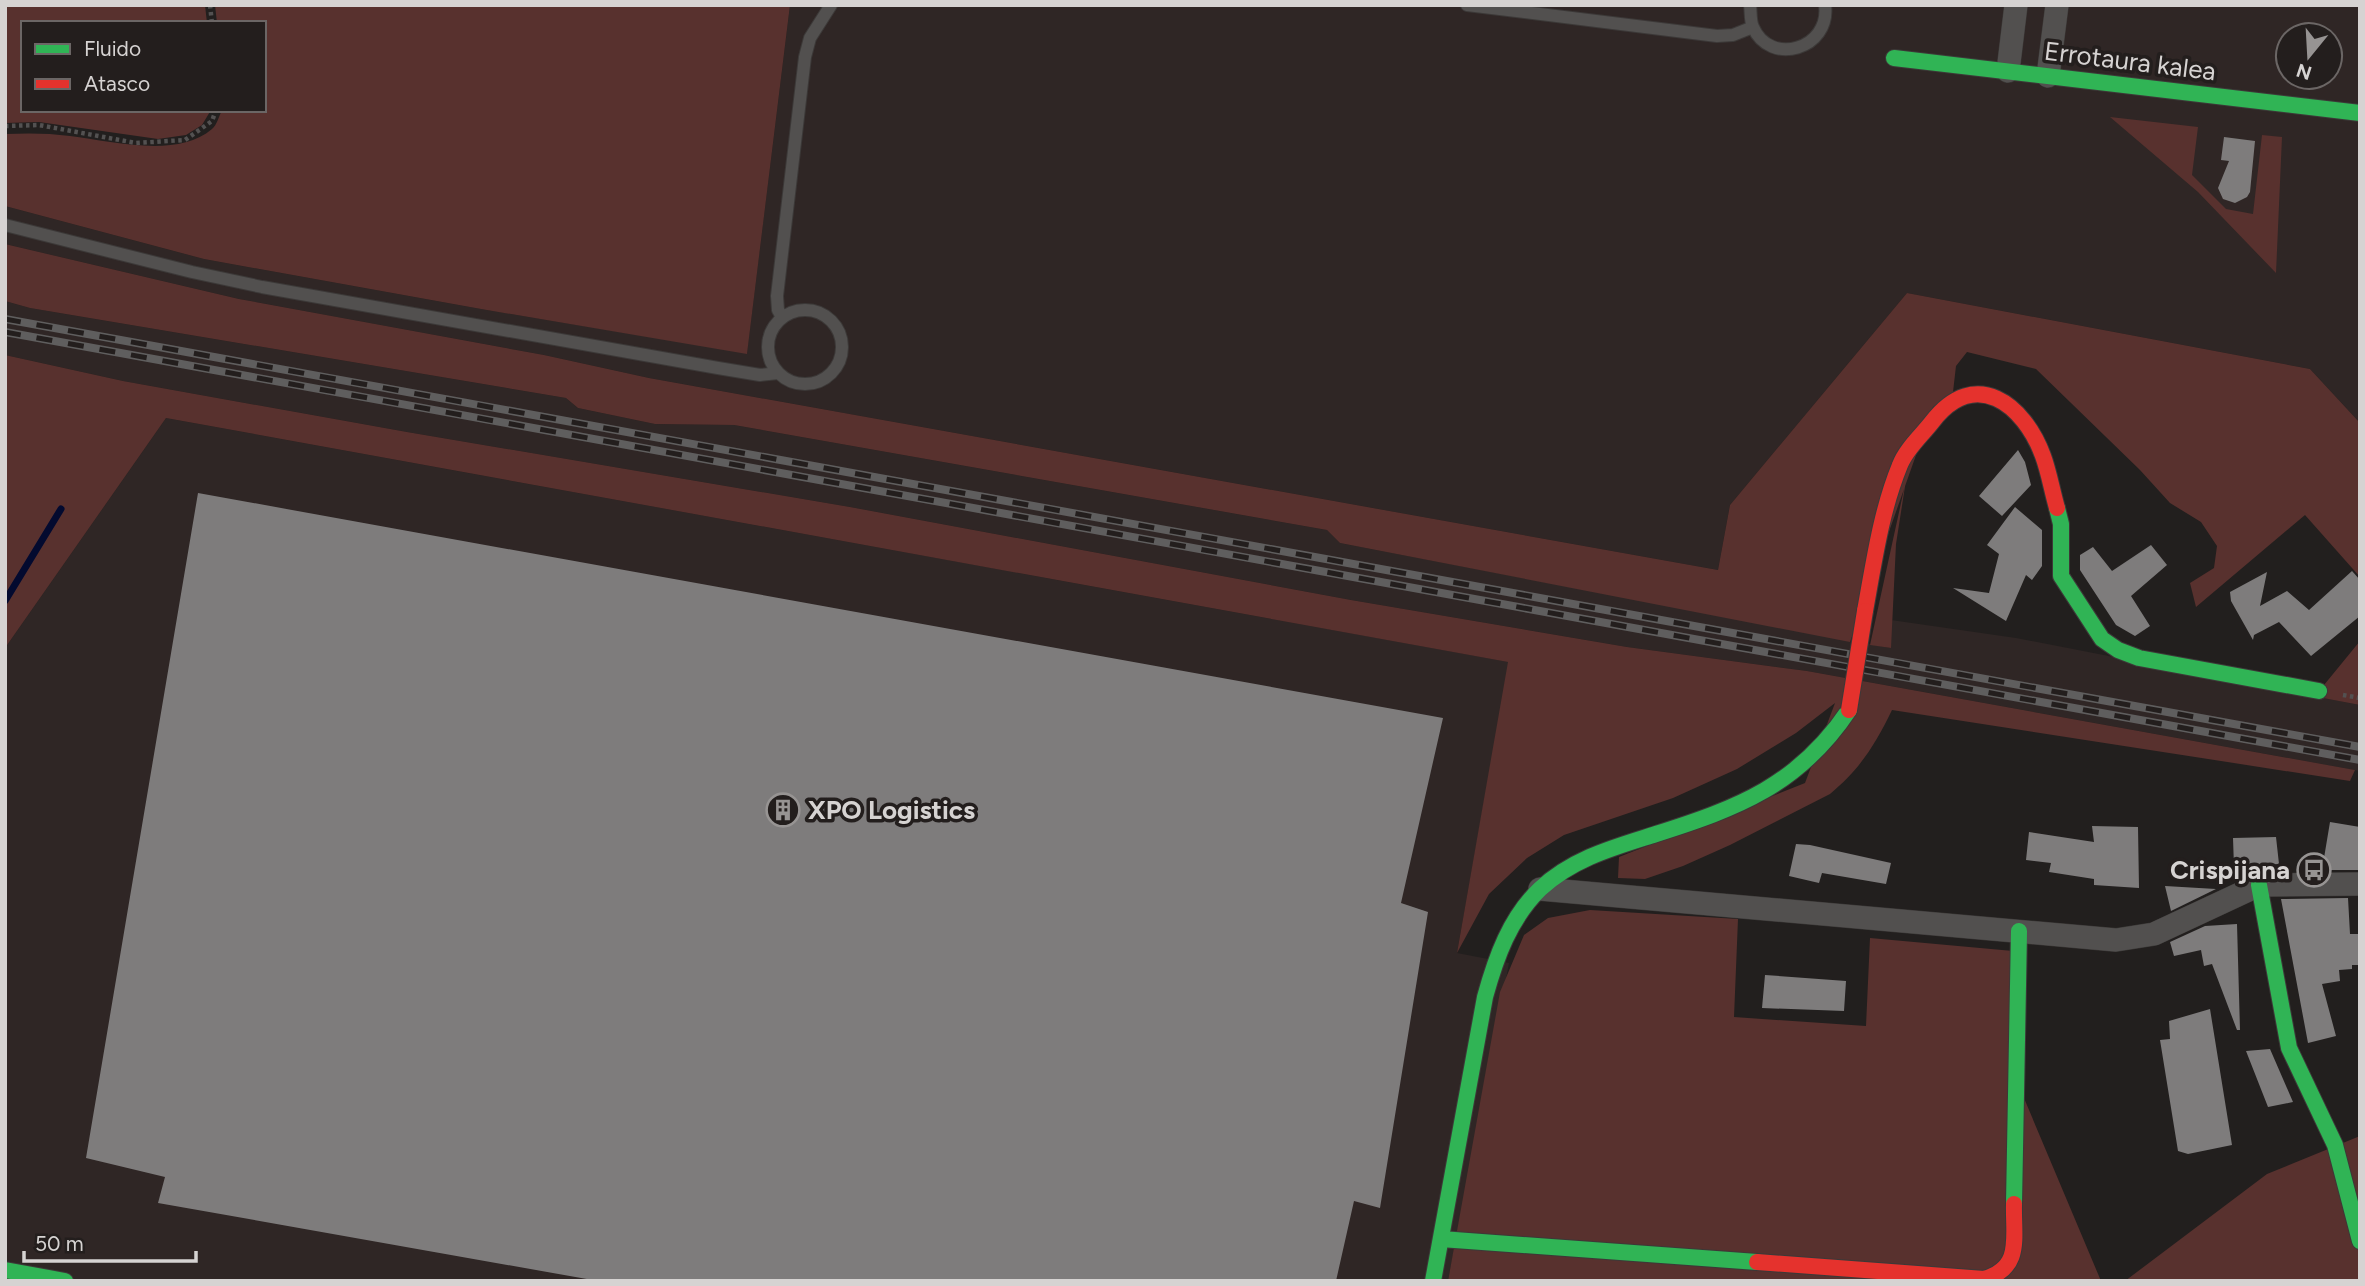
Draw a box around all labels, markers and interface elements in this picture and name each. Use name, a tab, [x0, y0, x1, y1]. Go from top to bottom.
legend	[21, 21, 266, 112]
north arrow	[2274, 21, 2344, 91]
street label: Errotaura kalea	[2042, 35, 2218, 87]
text: Fluido	[84, 36, 141, 61]
text: N	[2293, 58, 2314, 85]
text: Atasco	[84, 71, 150, 96]
building icon: XPO Logistics	[764, 791, 802, 829]
place label: XPO Logistics	[808, 794, 975, 826]
bus stop icon: Crispijana	[2295, 851, 2333, 889]
place label: Crispijana	[2170, 854, 2290, 886]
scale bar	[24, 1220, 196, 1264]
text: 50 m	[35, 1231, 84, 1256]

